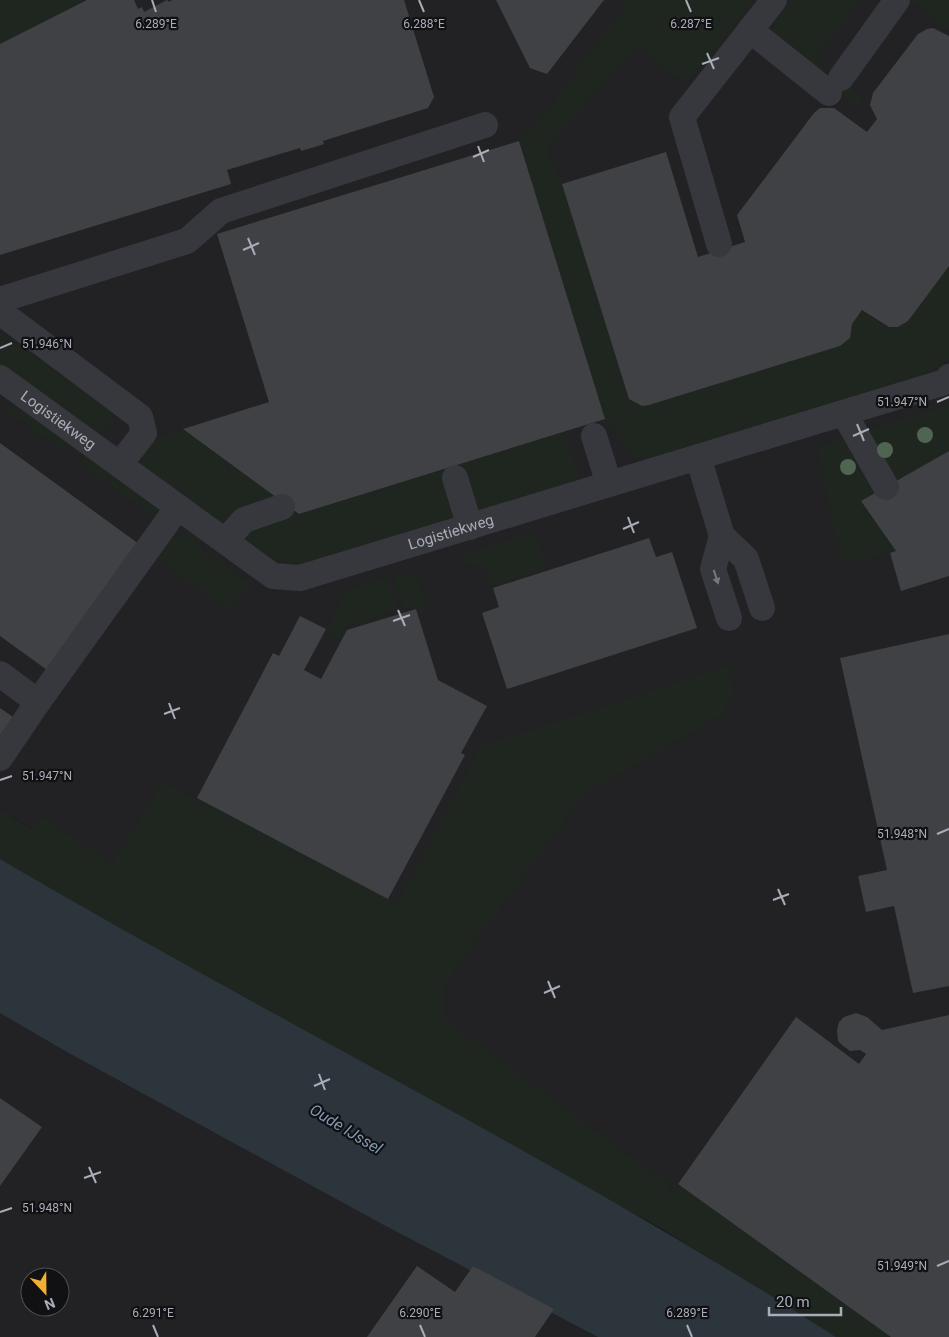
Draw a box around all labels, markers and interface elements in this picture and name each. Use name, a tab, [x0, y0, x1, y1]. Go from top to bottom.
text: 6.289°E	[135, 17, 177, 31]
text: 6.288°E	[403, 17, 445, 31]
text: 6.287°E	[670, 17, 712, 31]
text: 51.946°N	[22, 337, 72, 351]
street label: Logistiekweg	[17, 387, 99, 453]
text: 51.947°N	[877, 395, 927, 409]
street label: Logistiekweg	[406, 511, 496, 554]
one-way arrow	[712, 570, 720, 585]
text: 51.947°N	[22, 769, 72, 783]
text: 51.948°N	[877, 827, 927, 841]
water label: Oude IJssel	[306, 1100, 386, 1158]
text: 51.948°N	[22, 1201, 72, 1215]
text: 51.949°N	[877, 1259, 927, 1273]
north arrow	[20, 1267, 70, 1317]
scale bar	[769, 1284, 842, 1316]
text: 20 m	[776, 1293, 810, 1311]
text: N	[42, 1295, 57, 1313]
text: 6.291°E	[132, 1306, 174, 1320]
text: 6.290°E	[399, 1306, 441, 1320]
text: 6.289°E	[666, 1306, 708, 1320]

